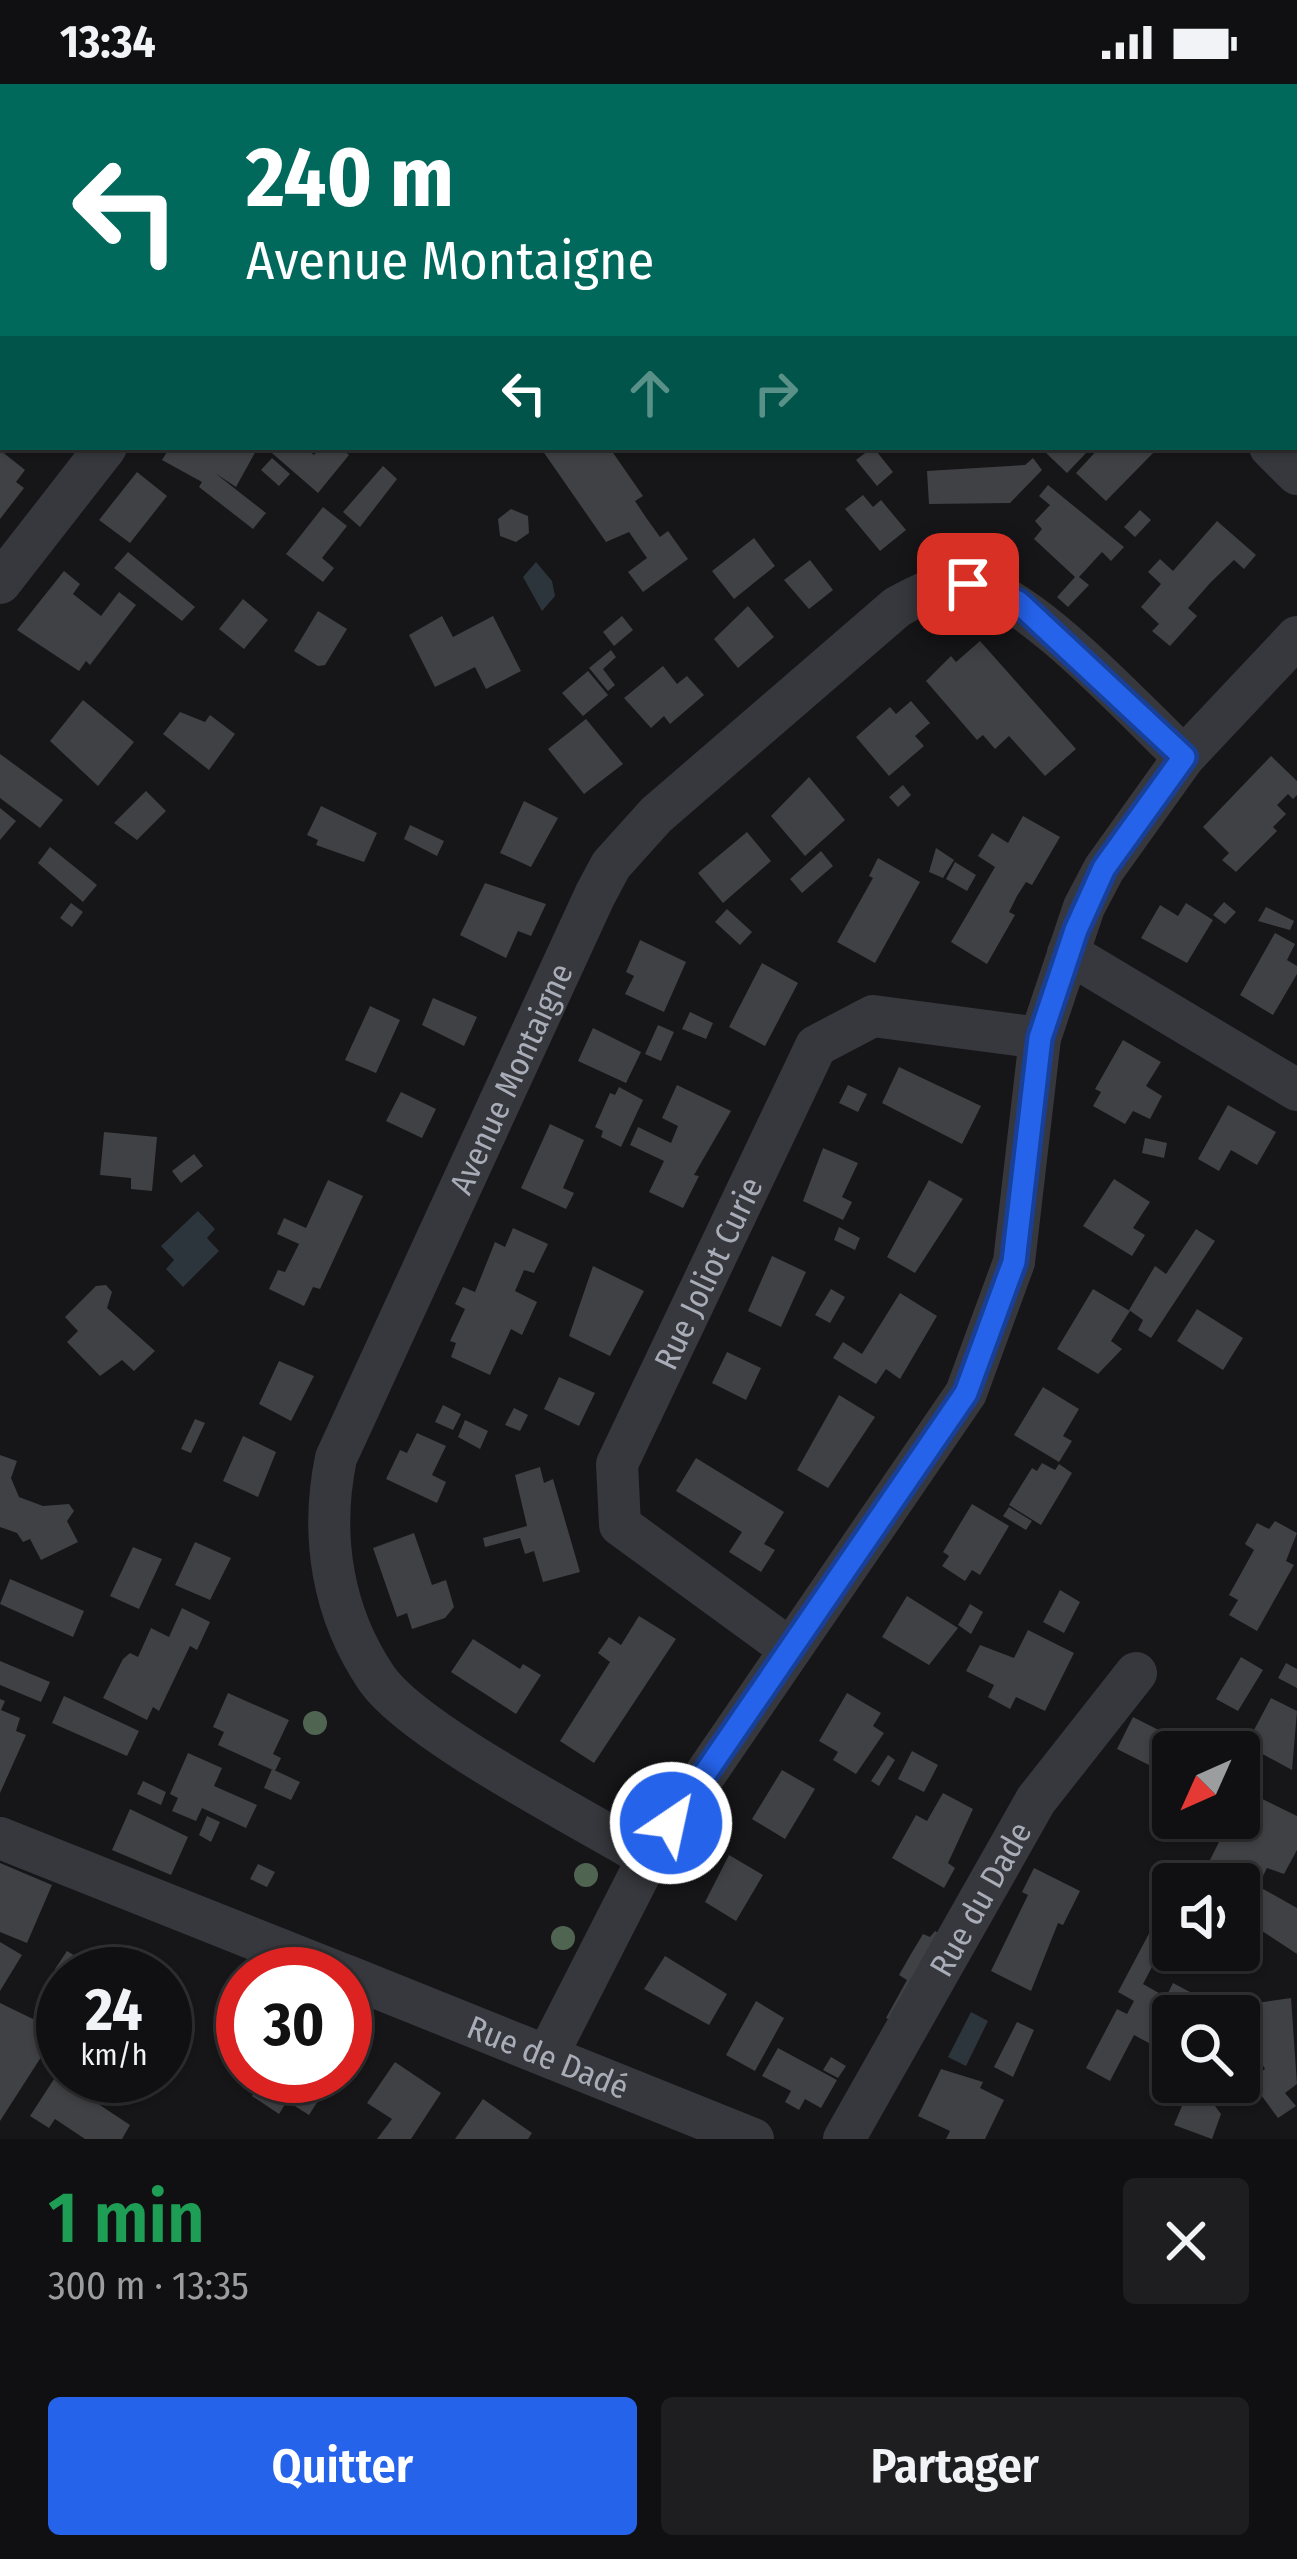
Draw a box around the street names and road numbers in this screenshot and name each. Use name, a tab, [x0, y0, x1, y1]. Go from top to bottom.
street label: Avenue Montaigne	[441, 957, 582, 1201]
street label: Rue Joliot Curie	[646, 1171, 772, 1376]
street label: Rue du Dade	[921, 1815, 1040, 1984]
street label: Rue de Dadé	[461, 2007, 634, 2108]

